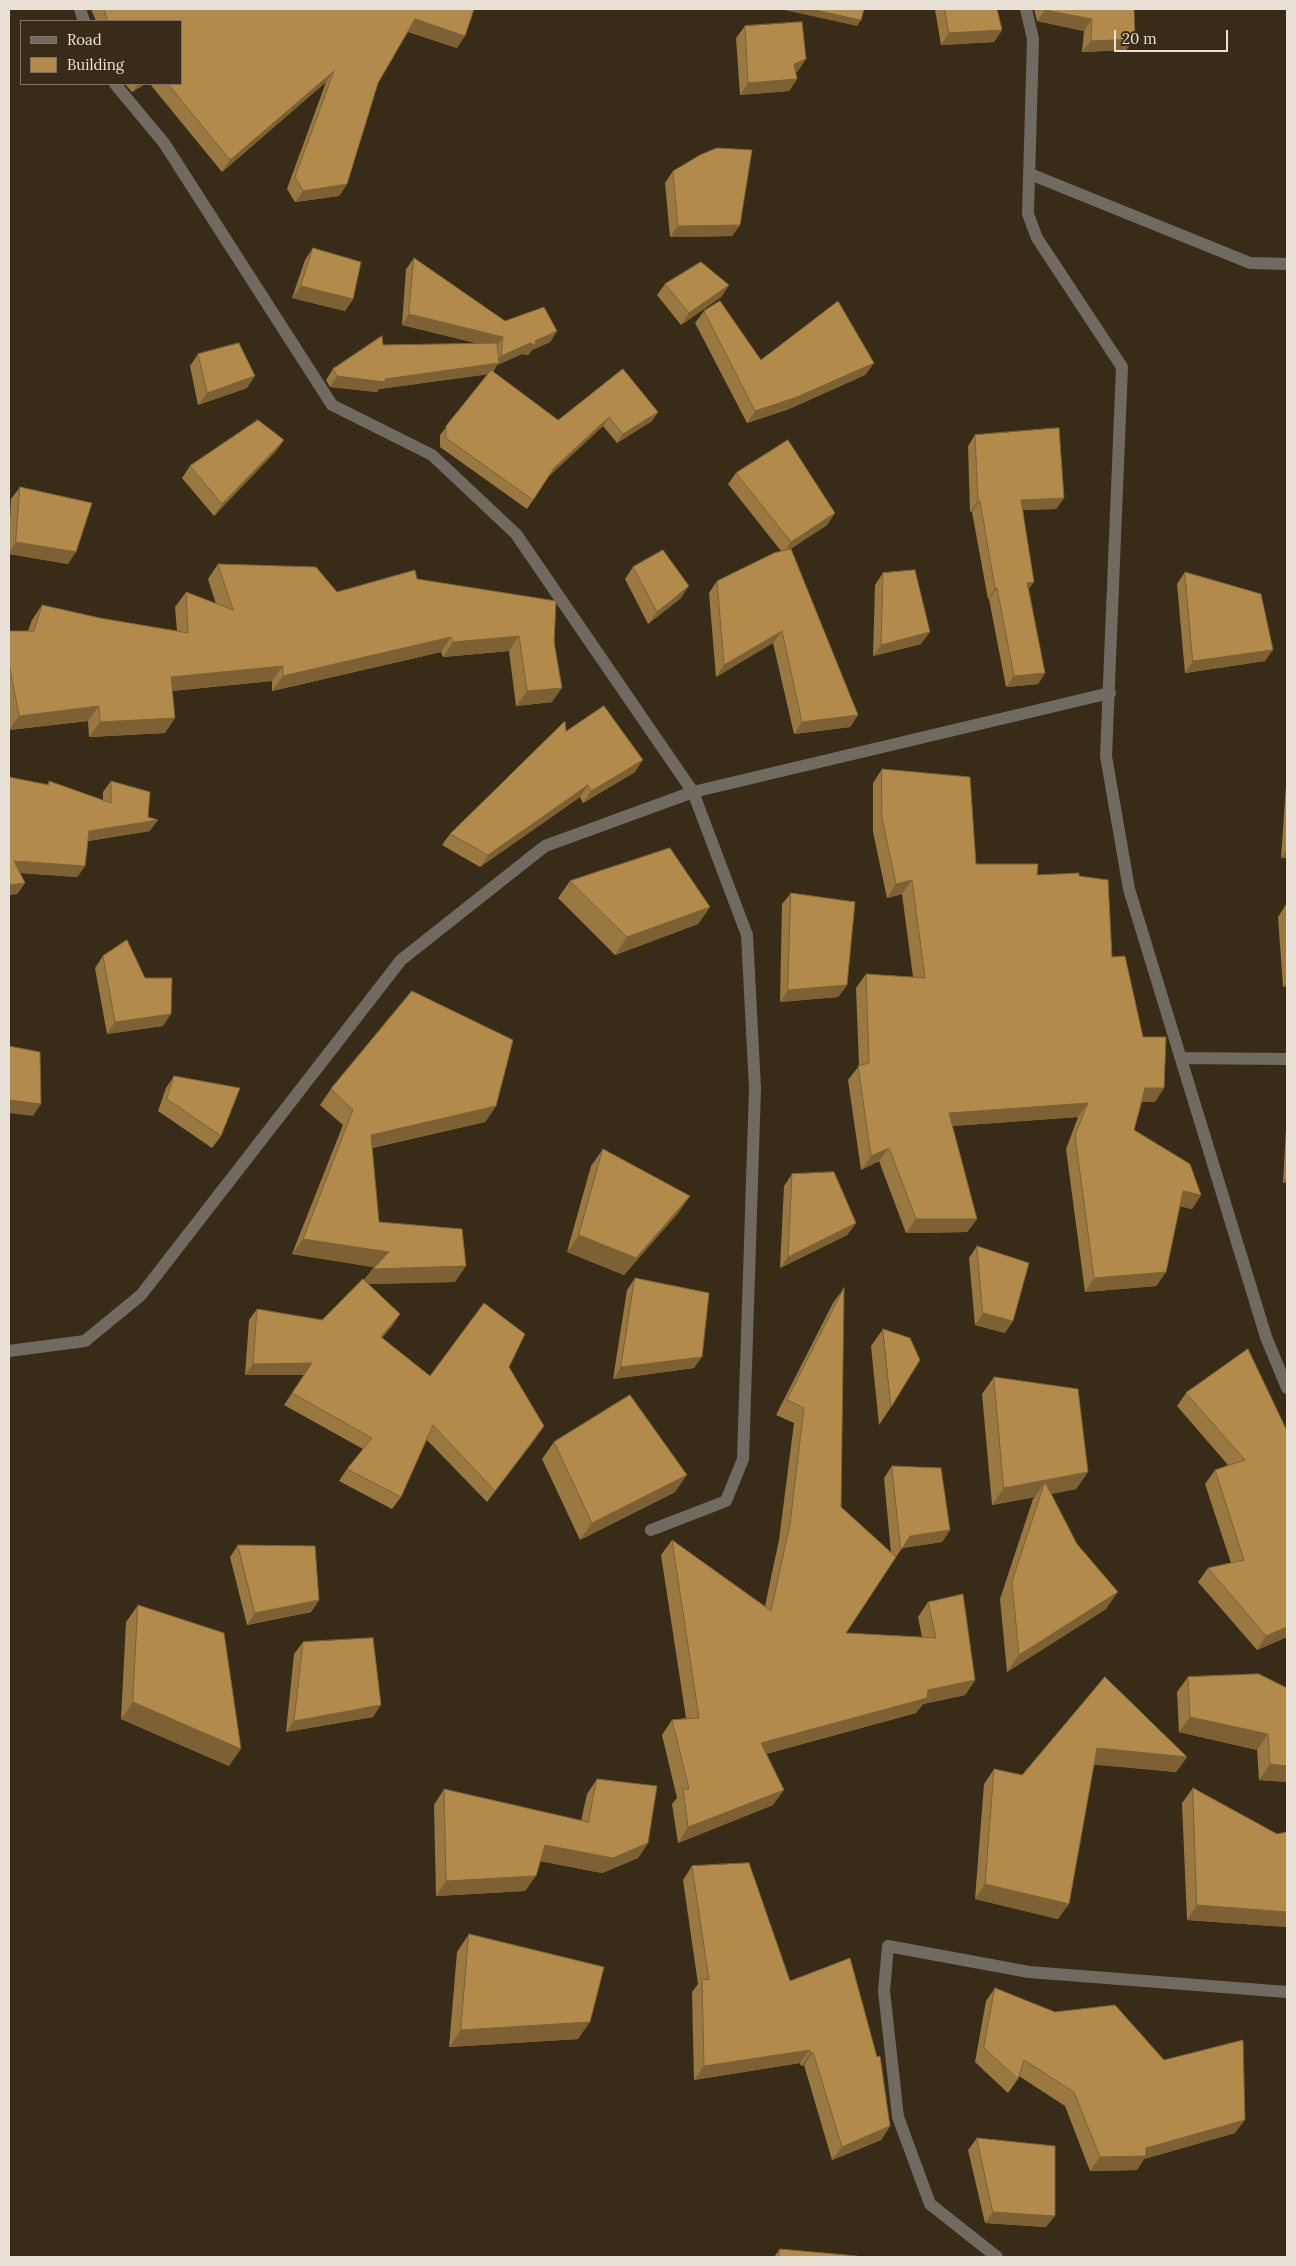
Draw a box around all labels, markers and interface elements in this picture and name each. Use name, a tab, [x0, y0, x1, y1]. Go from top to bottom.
legend	[20, 20, 182, 85]
scale bar	[1116, 20, 1230, 52]
text: 20 m	[1122, 29, 1157, 48]
text: Road	[67, 30, 102, 49]
text: Building	[67, 55, 124, 74]

